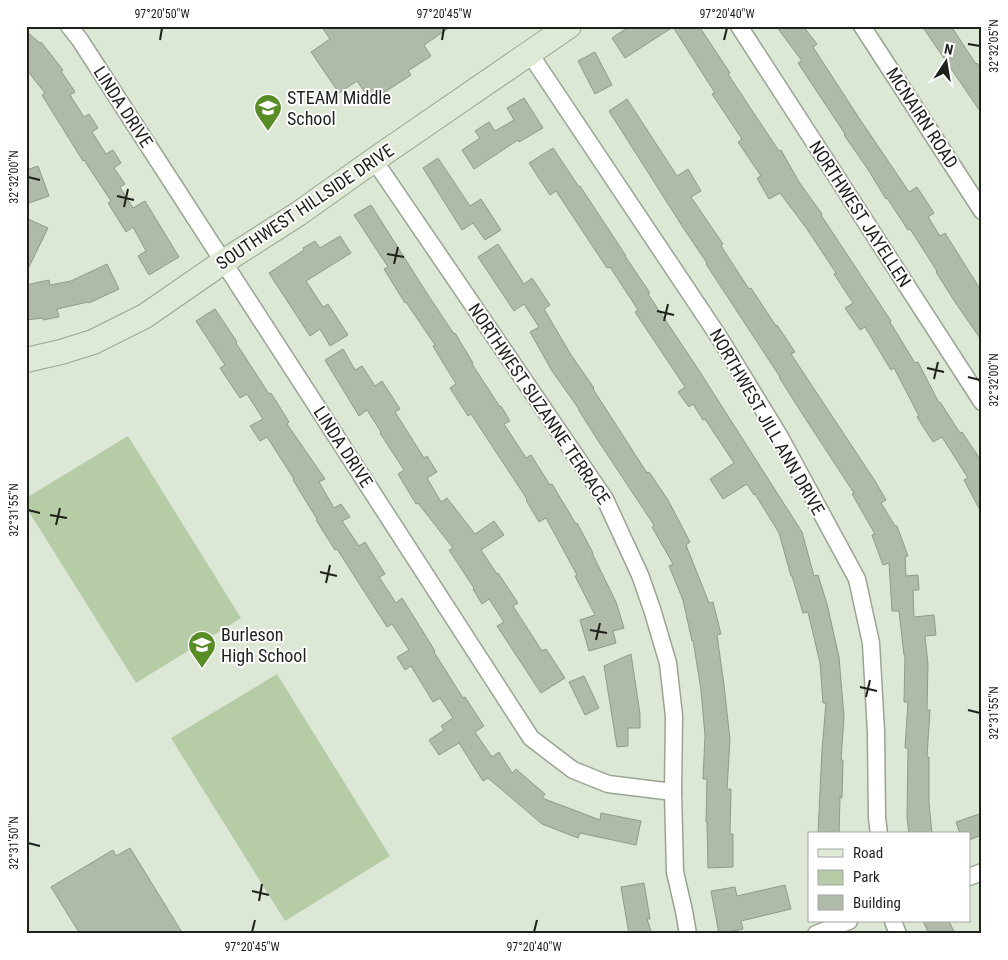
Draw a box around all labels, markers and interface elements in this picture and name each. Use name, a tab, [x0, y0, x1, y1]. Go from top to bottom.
text: 97°20'50"W	[134, 7, 190, 21]
text: 97°20'45"W	[416, 7, 472, 21]
text: 97°20'40"W	[699, 7, 755, 21]
text: 32°32'05"N	[987, 19, 1001, 73]
north arrow	[920, 38, 970, 88]
text: N	[943, 41, 955, 58]
street label: LINDA DRIVE	[90, 62, 157, 151]
street label: MCNAIRN ROAD	[882, 63, 963, 172]
place label: STEAM Middle School	[287, 87, 391, 129]
school or university icon: STEAM Middle School	[253, 93, 283, 132]
street label: NORTHWEST JAYELLEN	[805, 137, 916, 291]
street label: SOUTHWEST HILLSIDE DRIVE	[212, 139, 397, 274]
text: 32°32'00"N	[7, 150, 21, 204]
street label: NORTHWEST SUZANNE TERRACE	[464, 299, 615, 508]
street label: NORTHWEST JILL ANN DRIVE	[706, 325, 829, 518]
text: 32°32'00"N	[987, 353, 1001, 407]
street label: LINDA DRIVE	[310, 402, 377, 491]
text: 32°31'55"N	[7, 483, 21, 537]
place label: Burleson High School	[221, 624, 307, 666]
school or university icon: Burleson High School	[187, 630, 217, 669]
text: 32°31'55"N	[987, 686, 1001, 740]
text: 32°31'50"N	[7, 816, 21, 870]
legend	[808, 832, 970, 922]
text: Road	[853, 844, 883, 862]
text: Park	[853, 868, 880, 886]
text: Building	[853, 894, 901, 912]
text: 97°20'45"W	[224, 940, 280, 954]
text: 97°20'40"W	[506, 940, 562, 954]

